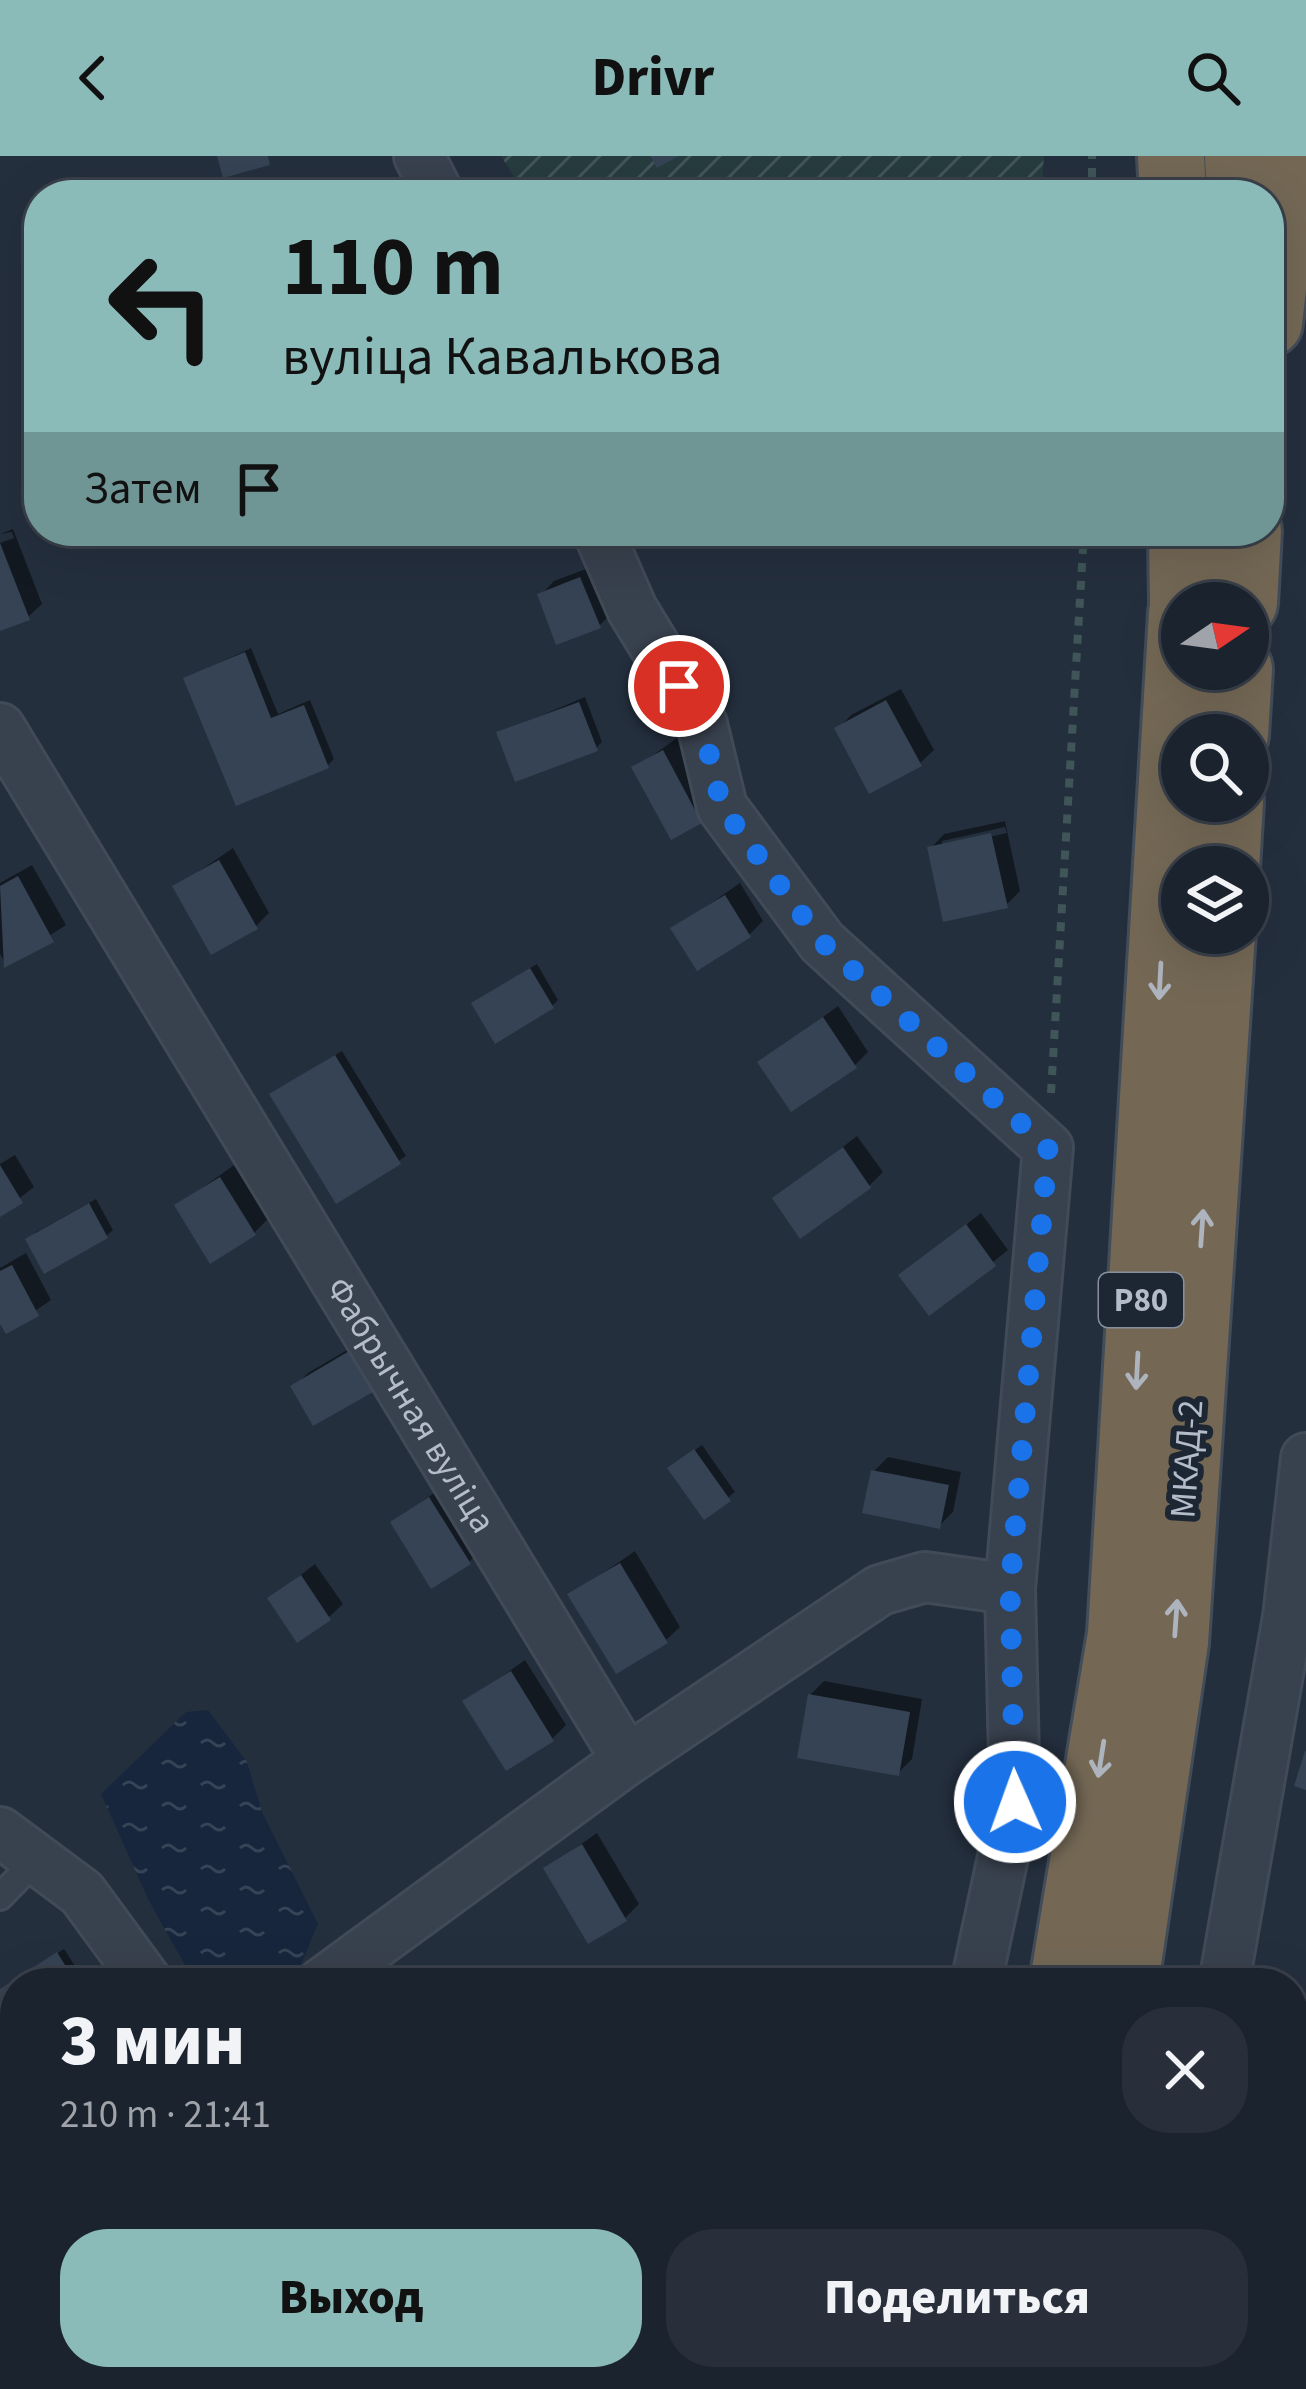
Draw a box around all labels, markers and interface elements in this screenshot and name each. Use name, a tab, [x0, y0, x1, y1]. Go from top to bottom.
text: Drivr	[592, 40, 714, 117]
icon: back	[60, 45, 126, 111]
icon: search	[1180, 45, 1246, 111]
text: 110 m	[282, 208, 504, 328]
icon: left	[84, 228, 240, 384]
text: вуліца Кавалькова	[282, 319, 722, 396]
icon: arrive	[226, 456, 292, 522]
text: Затем	[84, 457, 202, 521]
north arrow	[1161, 582, 1269, 690]
map controls	[1161, 582, 1269, 954]
pin	[628, 635, 730, 737]
icon: arrive	[646, 653, 712, 719]
button: search	[1161, 714, 1269, 822]
button: layers	[1161, 846, 1269, 954]
one-way arrow	[1148, 961, 1171, 1000]
one-way arrow	[1191, 1210, 1214, 1249]
street label: Фабрычная вуліца	[314, 1267, 509, 1543]
road number: Р80	[1099, 1273, 1183, 1327]
one-way arrow	[1125, 1351, 1148, 1390]
street label: МКАД-2	[1157, 1398, 1217, 1520]
one-way arrow	[1165, 1599, 1188, 1638]
one-way arrow	[1088, 1738, 1111, 1777]
position arrow	[952, 1739, 1078, 1865]
text: 3 мин	[60, 1990, 245, 2093]
button: close	[1122, 2007, 1248, 2133]
text: 210 m · 21:41	[60, 2087, 271, 2143]
button: Выход	[60, 2229, 642, 2367]
button: Поделиться	[666, 2229, 1248, 2367]

